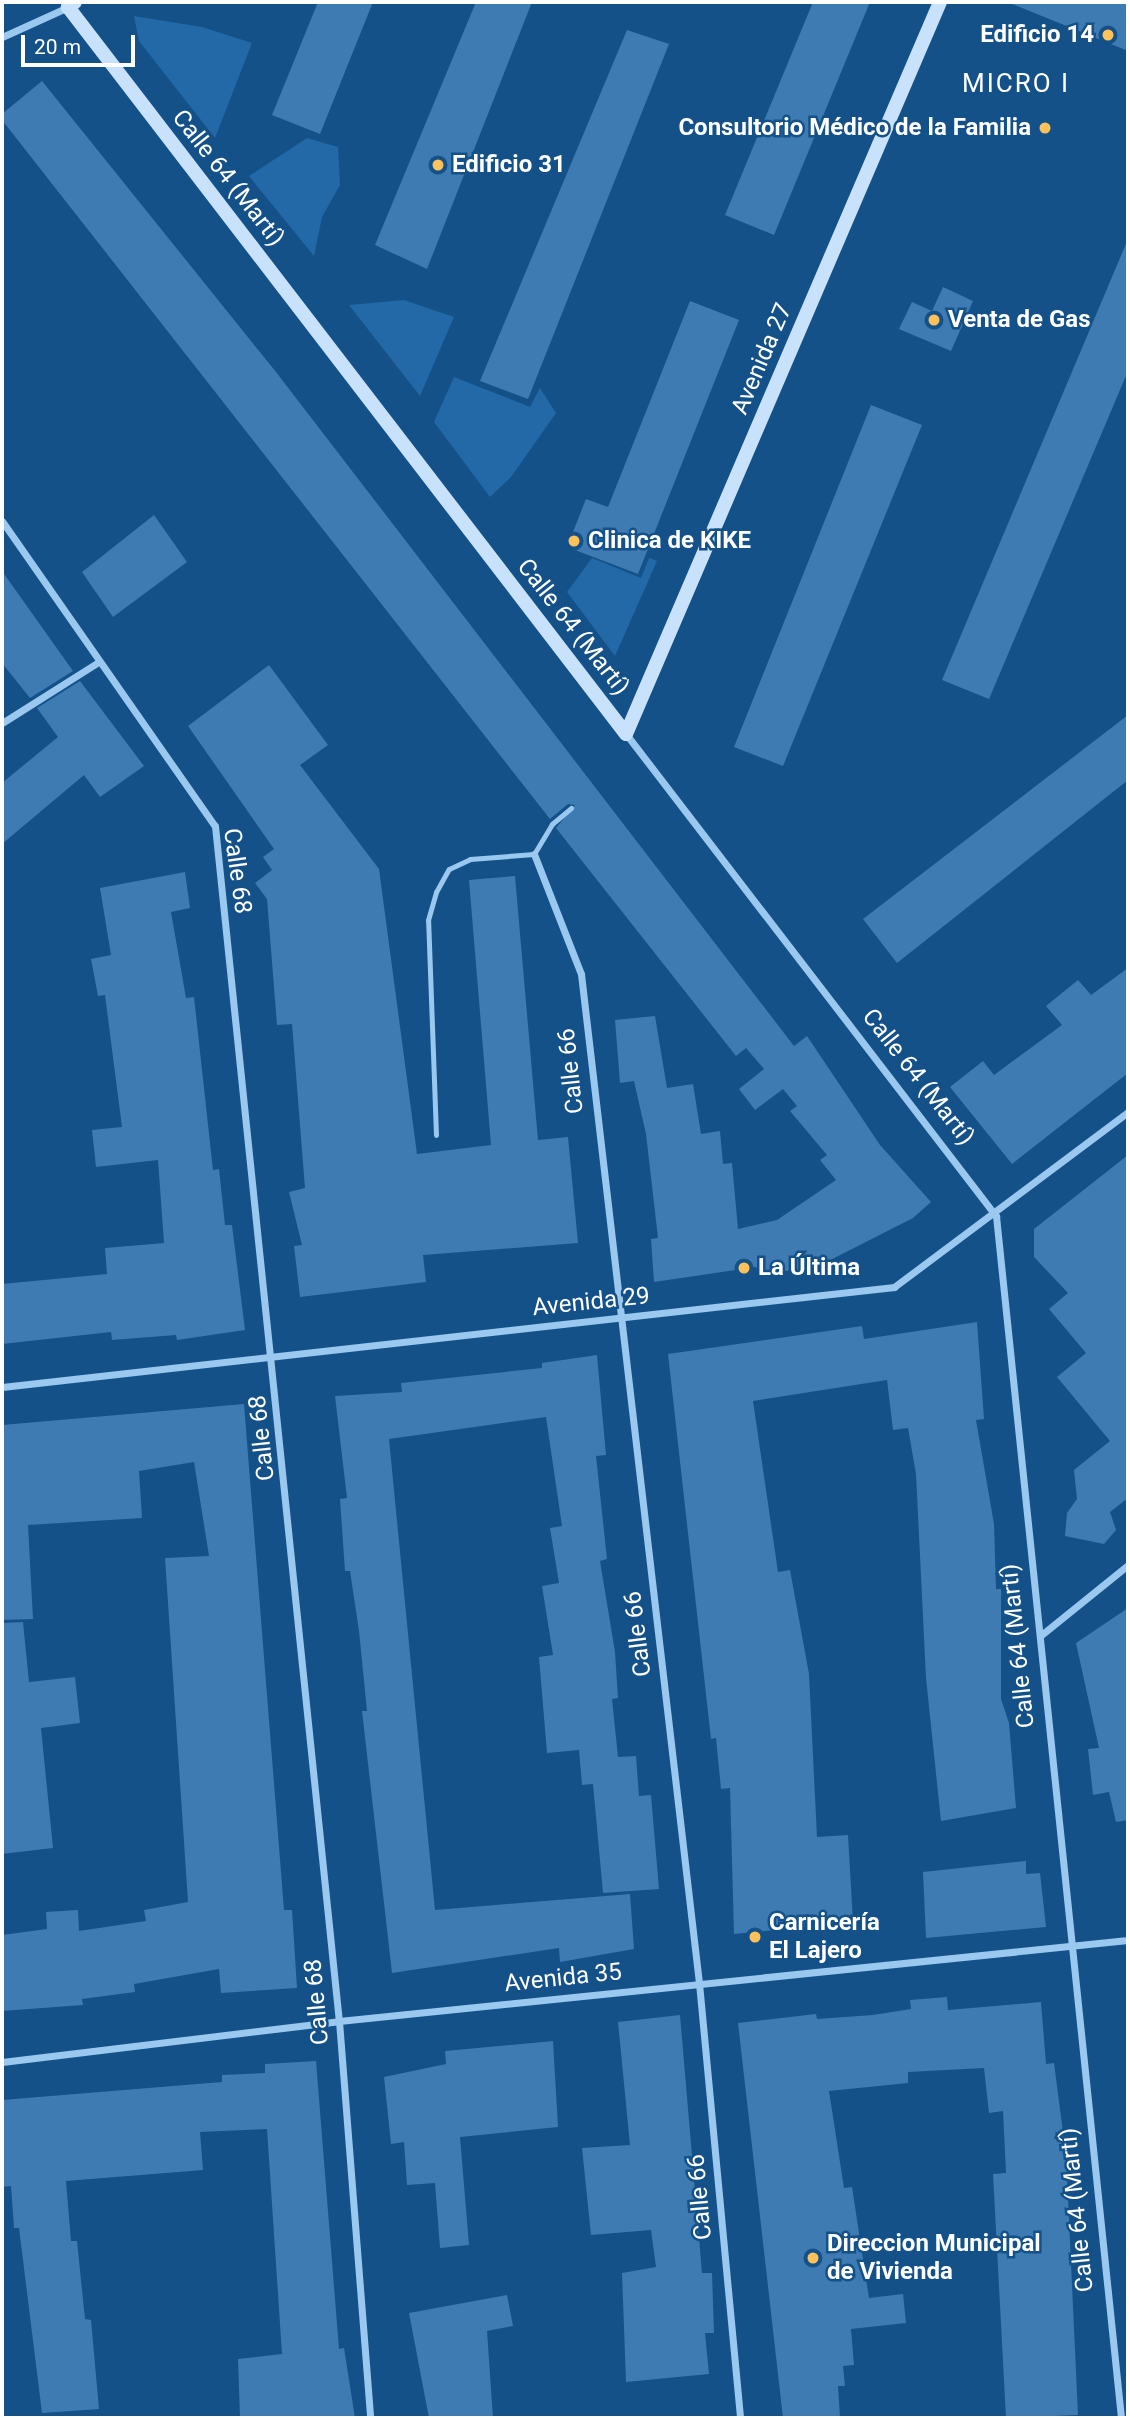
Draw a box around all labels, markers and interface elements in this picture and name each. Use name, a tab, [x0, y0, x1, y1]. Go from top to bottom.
scale bar	[24, 21, 138, 65]
place label: Edificio 14	[980, 21, 1094, 49]
marker: Edificio 14	[1100, 27, 1116, 43]
text: 20 m	[34, 35, 81, 59]
district label: MICRO I	[963, 68, 1069, 100]
street label: Calle 64 (Martí)	[166, 104, 290, 252]
place label: Consultorio Médico de la Familia	[678, 114, 1031, 142]
marker: Consultorio Médico de la Familia	[1037, 120, 1053, 136]
place label: Edificio 31	[452, 151, 566, 179]
marker: Edificio 31	[430, 157, 446, 173]
street label: Avenida 27	[726, 299, 798, 419]
place label: Venta de Gas	[948, 306, 1090, 334]
marker: Venta de Gas	[926, 312, 942, 328]
place label: Clinica de KIKE	[588, 527, 751, 555]
marker: Clinica de KIKE	[566, 533, 582, 549]
street label: Calle 64 (Martí)	[511, 553, 635, 701]
street label: Calle 68	[217, 826, 257, 916]
street label: Calle 64 (Martí)	[856, 1003, 980, 1151]
street label: Calle 66	[552, 1027, 590, 1115]
place label: La Última	[758, 1254, 860, 1282]
marker: La Última	[736, 1260, 752, 1276]
street label: Avenida 29	[531, 1282, 651, 1322]
street label: Calle 68	[243, 1394, 281, 1482]
street label: Calle 64 (Martí)	[995, 1562, 1041, 1730]
street label: Calle 66	[618, 1590, 658, 1678]
place label: Carnicería El Lajero	[769, 1909, 880, 1965]
marker: Carnicería El Lajero	[747, 1929, 763, 1945]
street label: Calle 68	[299, 1958, 335, 2046]
street label: Avenida 35	[503, 1958, 623, 1998]
street label: Calle 64 (Martí)	[1054, 2126, 1100, 2294]
street label: Calle 66	[682, 2153, 718, 2241]
place label: Direccion Municipal de Vivienda	[827, 2230, 1041, 2286]
marker: Direccion Municipal de Vivienda	[805, 2250, 821, 2266]

